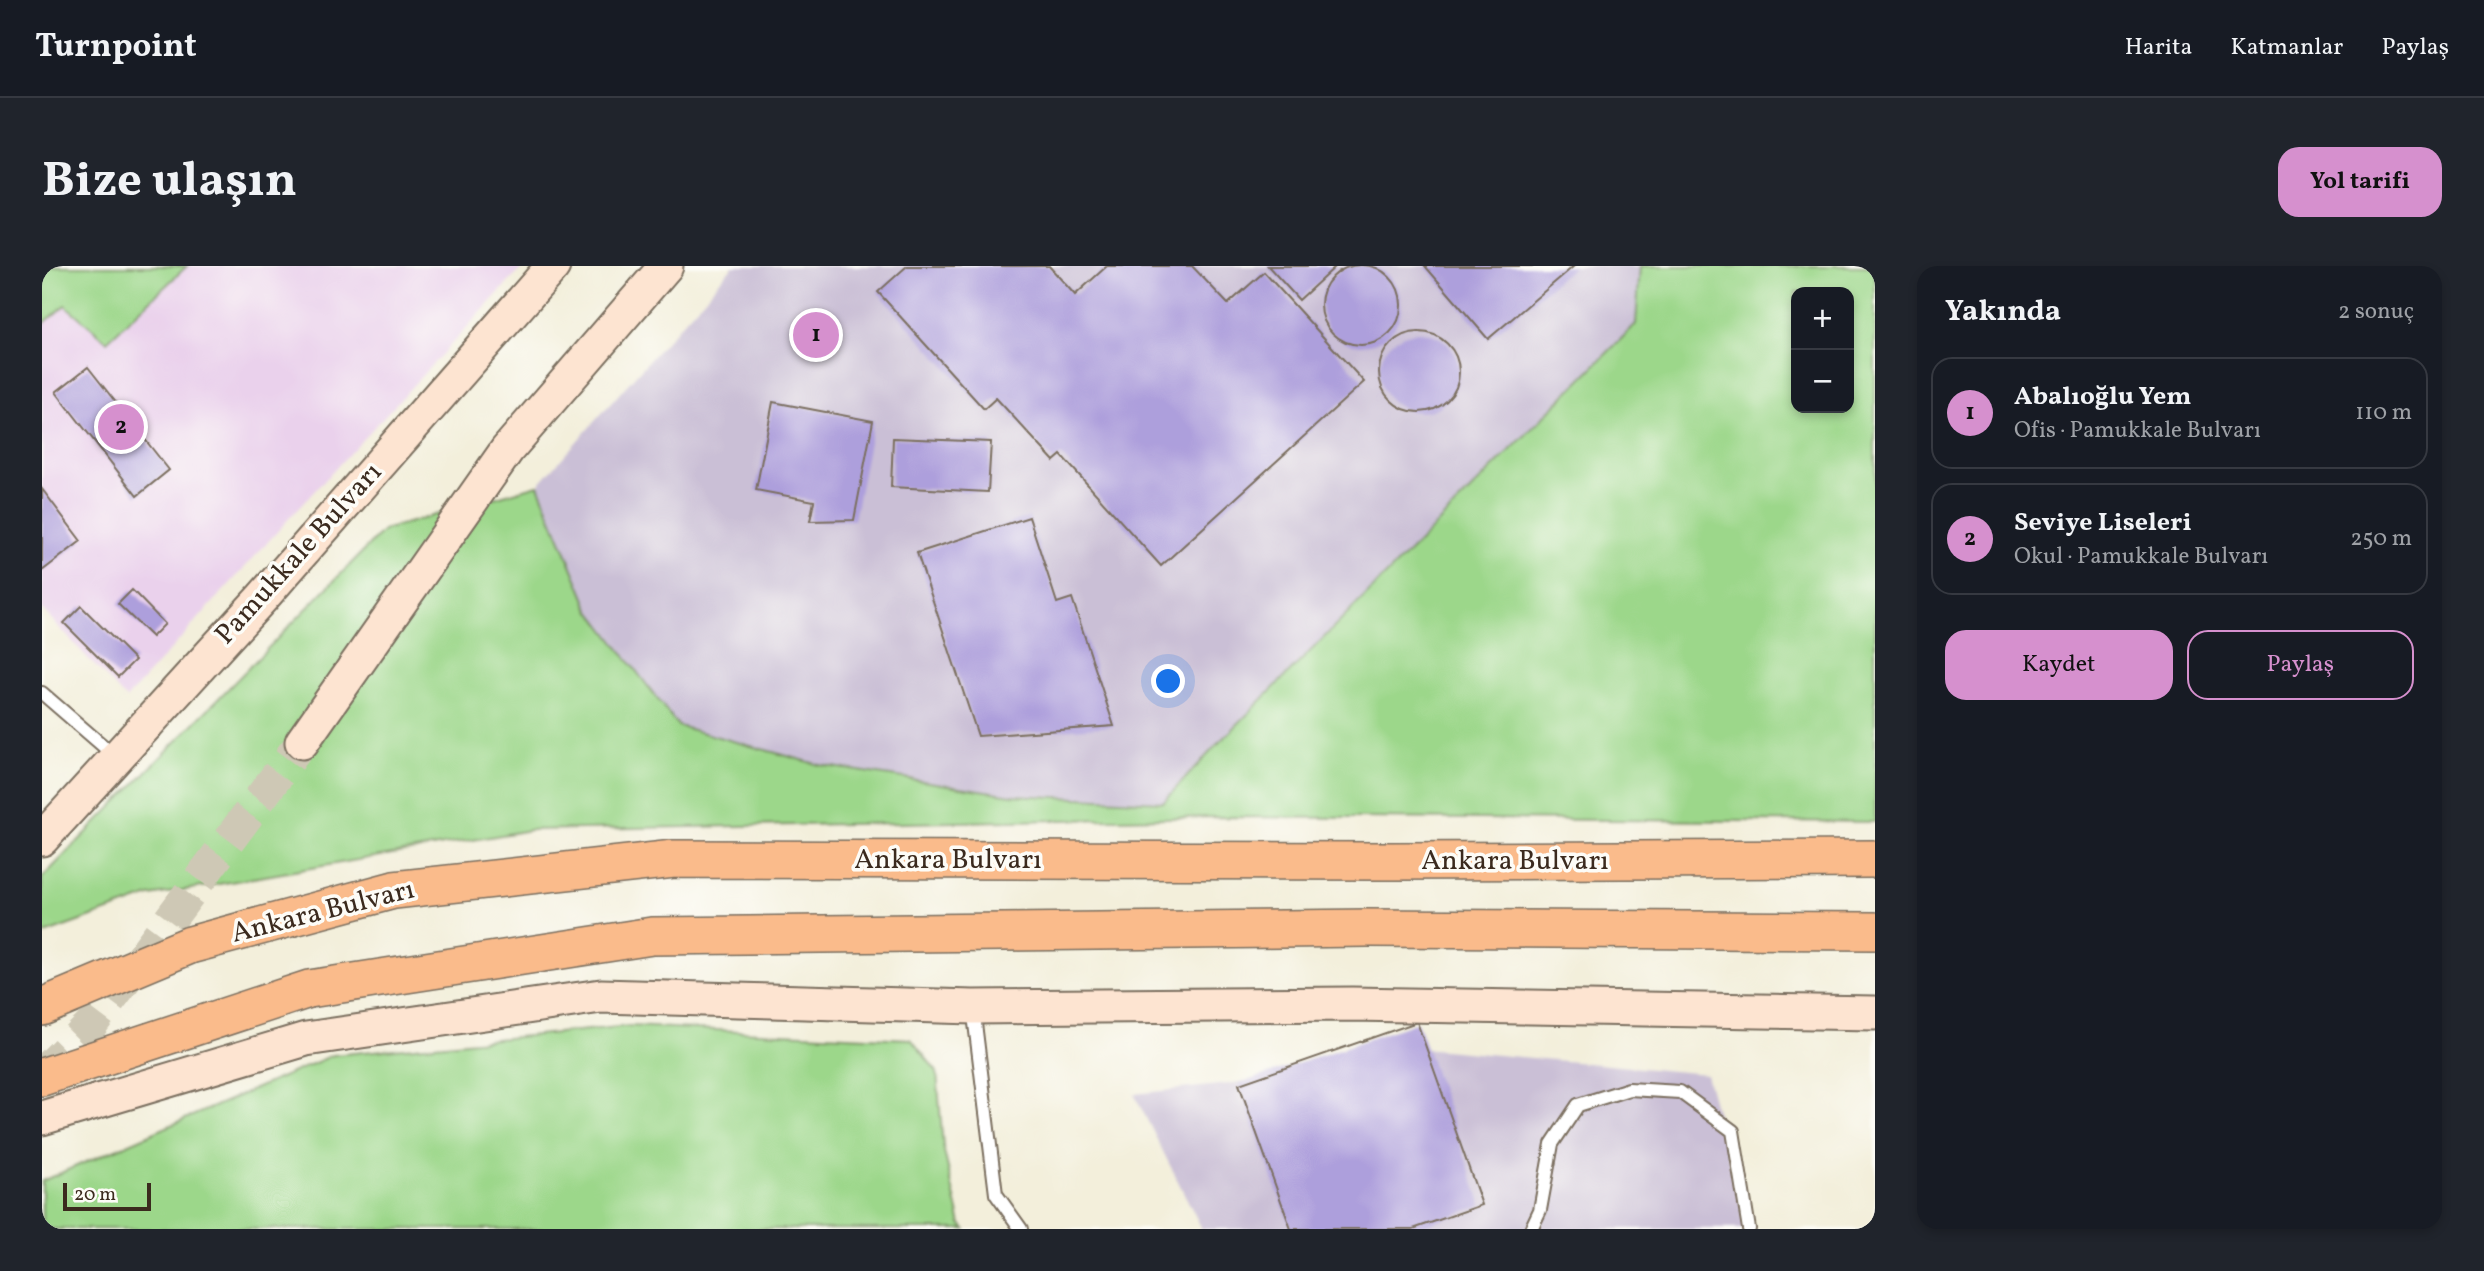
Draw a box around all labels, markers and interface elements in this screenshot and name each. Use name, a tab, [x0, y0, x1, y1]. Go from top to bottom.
text: Turnpoint	[35, 25, 197, 71]
text: Harita	[2125, 31, 2192, 65]
text: Katmanlar	[2230, 31, 2343, 65]
text: Paylaş	[2381, 31, 2449, 65]
button: Yol tarifi	[2278, 147, 2442, 217]
text: Bize ulaşın	[42, 148, 297, 217]
map controls	[1791, 287, 1854, 413]
button: +	[1791, 287, 1854, 350]
text: Yakında	[1945, 291, 2061, 333]
text: 2 sonuç	[2338, 296, 2414, 328]
pin: 1	[793, 309, 839, 361]
button: −	[1791, 350, 1854, 413]
text: Abalıoğlu Yem	[2014, 379, 2192, 415]
text: 1	[1965, 397, 1975, 429]
text: 110 m	[2355, 397, 2412, 429]
pin: 2	[98, 401, 144, 453]
text: Ofis · Pamukkale Bulvarı	[2014, 415, 2261, 447]
street label: Pamukkale Bulvarı	[207, 454, 391, 654]
text: Seviye Liseleri	[2014, 505, 2192, 541]
text: 2	[1964, 523, 1976, 555]
text: 250 m	[2350, 523, 2412, 555]
text: Okul · Pamukkale Bulvarı	[2014, 541, 2268, 573]
button: Kaydet	[1945, 630, 2173, 700]
button: Paylaş	[2187, 630, 2414, 700]
your location	[1151, 664, 1185, 698]
street label: Ankara Bulvarı	[854, 841, 1042, 880]
street label: Ankara Bulvarı	[1421, 842, 1609, 881]
street label: Ankara Bulvarı	[227, 870, 419, 954]
scale bar	[63, 1180, 150, 1212]
text: 20 m	[74, 1182, 116, 1208]

